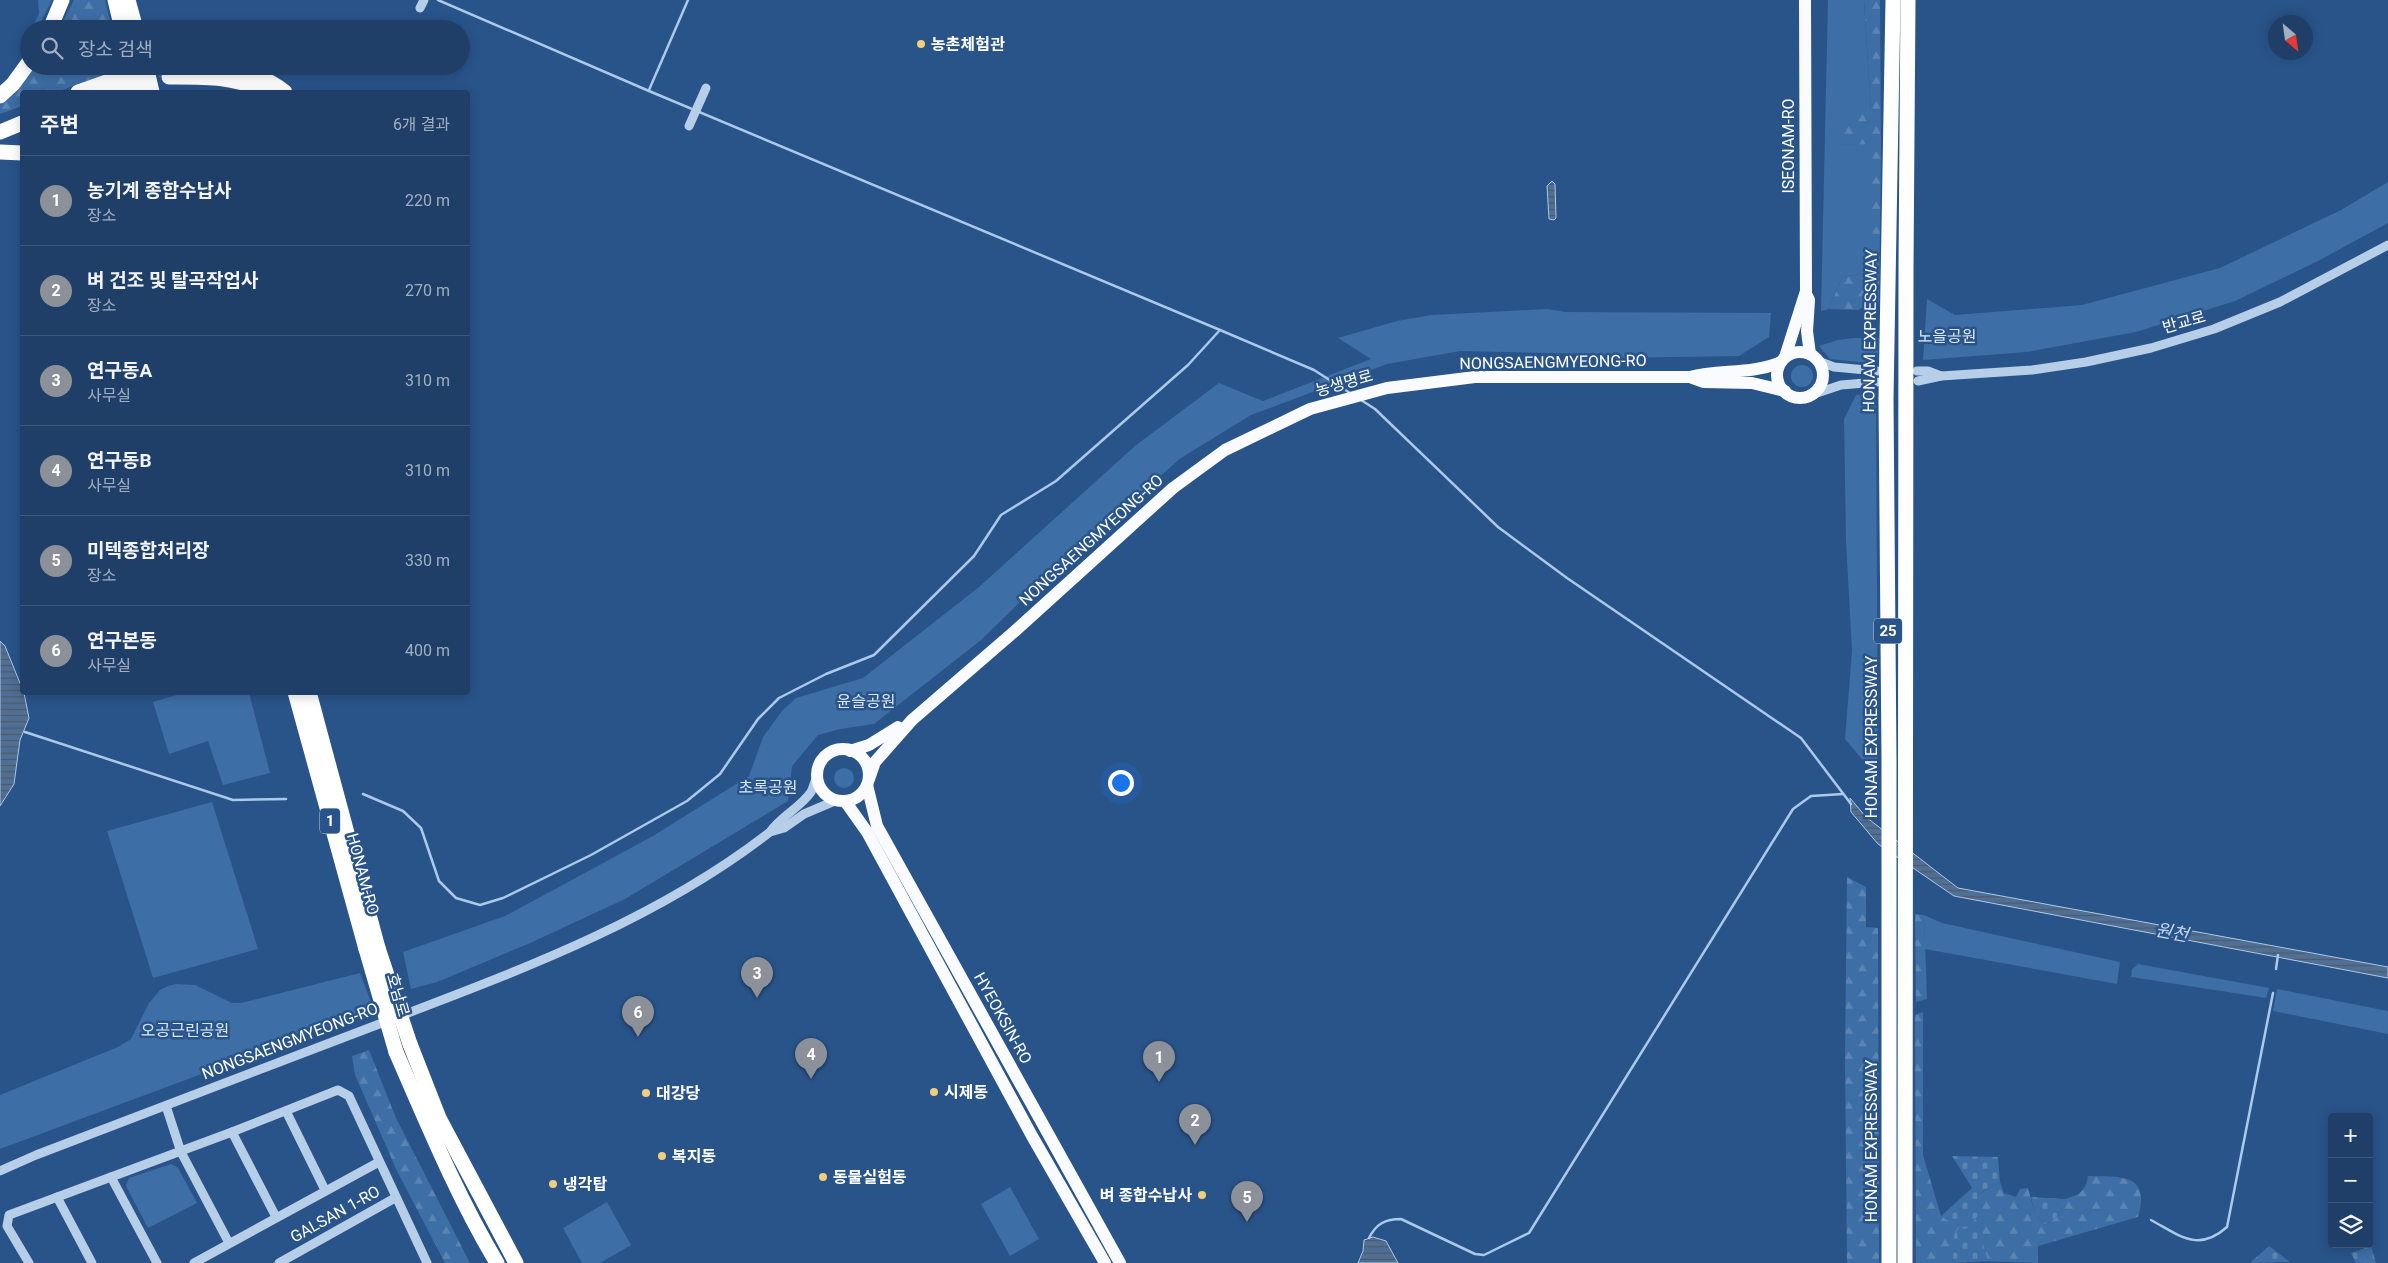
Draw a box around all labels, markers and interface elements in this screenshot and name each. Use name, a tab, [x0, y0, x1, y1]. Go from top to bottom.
north arrow	[2268, 15, 2313, 60]
search box	[20, 20, 470, 75]
icon: search	[38, 34, 66, 62]
place label: 농촌체험관	[931, 35, 1005, 54]
text: 장소 검색	[78, 38, 153, 61]
marker: 농촌체험관	[915, 38, 927, 50]
street label: ISEONAM-RO	[1779, 98, 1798, 194]
text: 주변	[40, 113, 79, 137]
text: 6개 결과	[393, 115, 450, 134]
text: 농기계 종합수납사	[87, 179, 232, 202]
text: 1	[51, 191, 61, 210]
text: 220 m	[405, 191, 450, 210]
text: 장소	[87, 206, 116, 225]
street label: HONAM EXPRESSWAY	[1859, 249, 1881, 413]
text: 벼 건조 및 탈곡작업사	[87, 269, 259, 292]
text: 2	[51, 281, 61, 300]
text: 270 m	[405, 281, 450, 300]
text: 장소	[87, 296, 116, 315]
street label: 반교로	[2160, 307, 2208, 337]
park label: 노을공원	[1918, 327, 1976, 346]
street label: NONGSAENGMYEONG-RO	[1459, 351, 1647, 373]
text: 연구동A	[87, 359, 152, 382]
street label: 농생명로	[1313, 366, 1375, 400]
text: 3	[51, 371, 61, 390]
text: 310 m	[405, 371, 450, 390]
text: 사무실	[87, 386, 131, 405]
text: 연구동B	[87, 449, 152, 472]
text: 4	[51, 461, 61, 480]
text: 310 m	[405, 461, 450, 480]
street label: NONGSAENGMYEONG-RO	[1015, 470, 1167, 610]
text: 사무실	[87, 476, 131, 495]
text: 미텍종합처리장	[87, 539, 209, 562]
text: 5	[51, 551, 61, 570]
text: 330 m	[405, 551, 450, 570]
text: 장소	[87, 566, 116, 585]
road number: 25	[1874, 618, 1902, 644]
text: 연구본동	[87, 629, 157, 652]
text: 6	[51, 641, 61, 660]
text: 400 m	[405, 641, 450, 660]
street label: HONAM EXPRESSWAY	[1862, 655, 1881, 818]
text: 사무실	[87, 656, 131, 675]
park label: 윤슬공원	[837, 692, 895, 711]
your location	[1108, 770, 1134, 796]
park label: 초록공원	[739, 778, 797, 797]
road number: 1	[320, 808, 340, 834]
street label: HONAM-RO	[343, 831, 383, 917]
water label: 원천	[2154, 919, 2193, 946]
pin: 3	[741, 957, 773, 998]
street label: HYEOKSIN-RO	[970, 969, 1036, 1067]
street label: 호남로	[383, 971, 413, 1019]
pin: 6	[622, 996, 654, 1037]
street label: NONGSAENGMYEONG-RO	[199, 999, 381, 1083]
park label: 오공근린공원	[141, 1021, 229, 1040]
pin: 4	[795, 1038, 827, 1079]
pin: 1	[1143, 1041, 1175, 1082]
street label: HONAM EXPRESSWAY	[1862, 1059, 1881, 1222]
place label: 시제동	[944, 1083, 988, 1102]
place label: 대강당	[656, 1084, 700, 1103]
marker: 시제동	[928, 1086, 940, 1098]
marker: 대강당	[640, 1087, 652, 1099]
pin: 2	[1179, 1104, 1211, 1145]
map controls	[2328, 1113, 2373, 1248]
button: +	[2328, 1113, 2373, 1158]
place label: 복지동	[672, 1147, 716, 1166]
marker: 복지동	[656, 1150, 668, 1162]
button: −	[2328, 1158, 2373, 1203]
place label: 동물실험동	[833, 1168, 907, 1187]
marker: 동물실험동	[817, 1171, 829, 1183]
place label: 냉각탑	[563, 1175, 607, 1194]
marker: 냉각탑	[547, 1178, 559, 1190]
pin: 5	[1231, 1181, 1263, 1222]
street label: GALSAN 1-RO	[287, 1182, 383, 1246]
place label: 벼 종합수납사	[1100, 1186, 1192, 1205]
marker: 벼 종합수납사	[1196, 1189, 1208, 1201]
button: layers	[2328, 1203, 2373, 1248]

